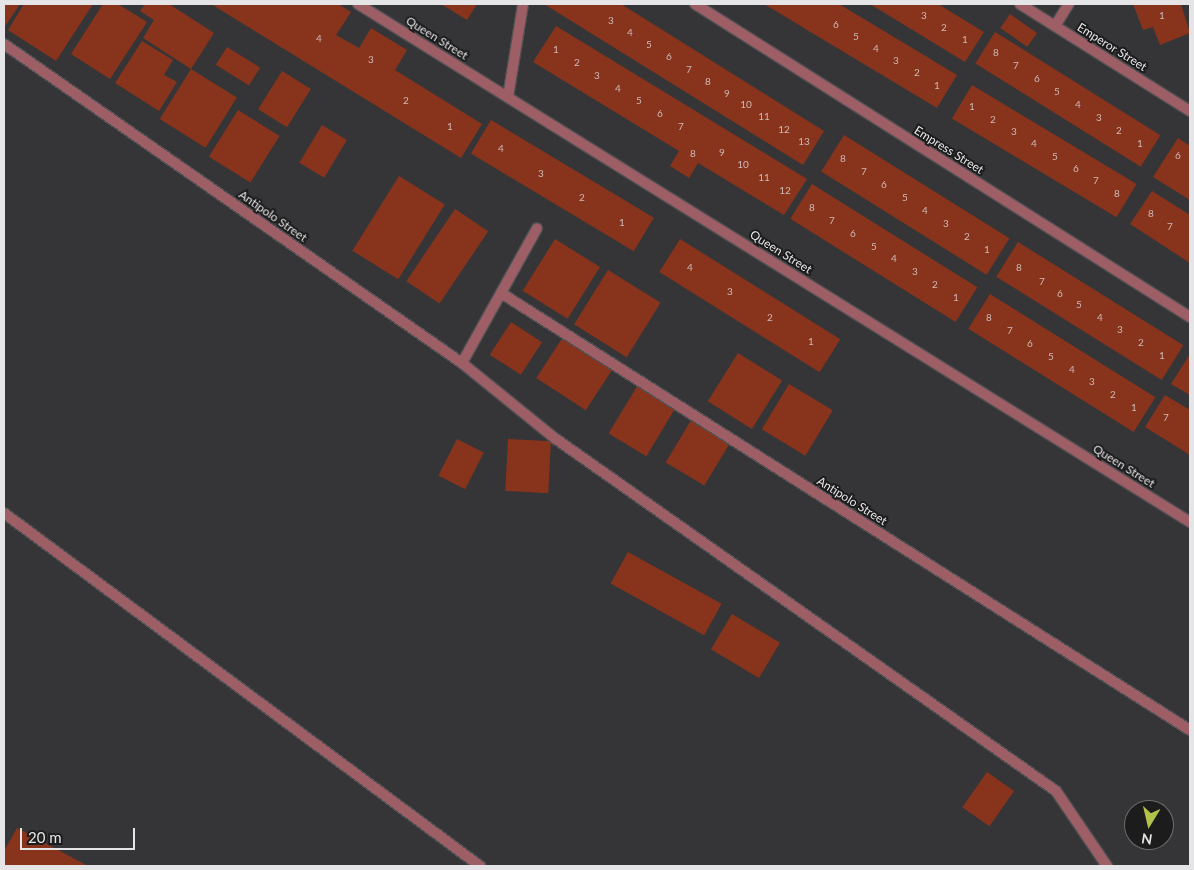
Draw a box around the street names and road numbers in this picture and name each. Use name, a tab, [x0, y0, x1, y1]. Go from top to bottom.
street label: Queen Street	[403, 13, 471, 63]
street label: Emperor Street	[1074, 20, 1150, 74]
street label: Empress Street	[912, 123, 986, 177]
street label: Antipolo Street	[236, 187, 310, 245]
street label: Queen Street	[747, 227, 815, 277]
street label: Queen Street	[1090, 441, 1158, 491]
street label: Antipolo Street	[814, 474, 890, 528]

